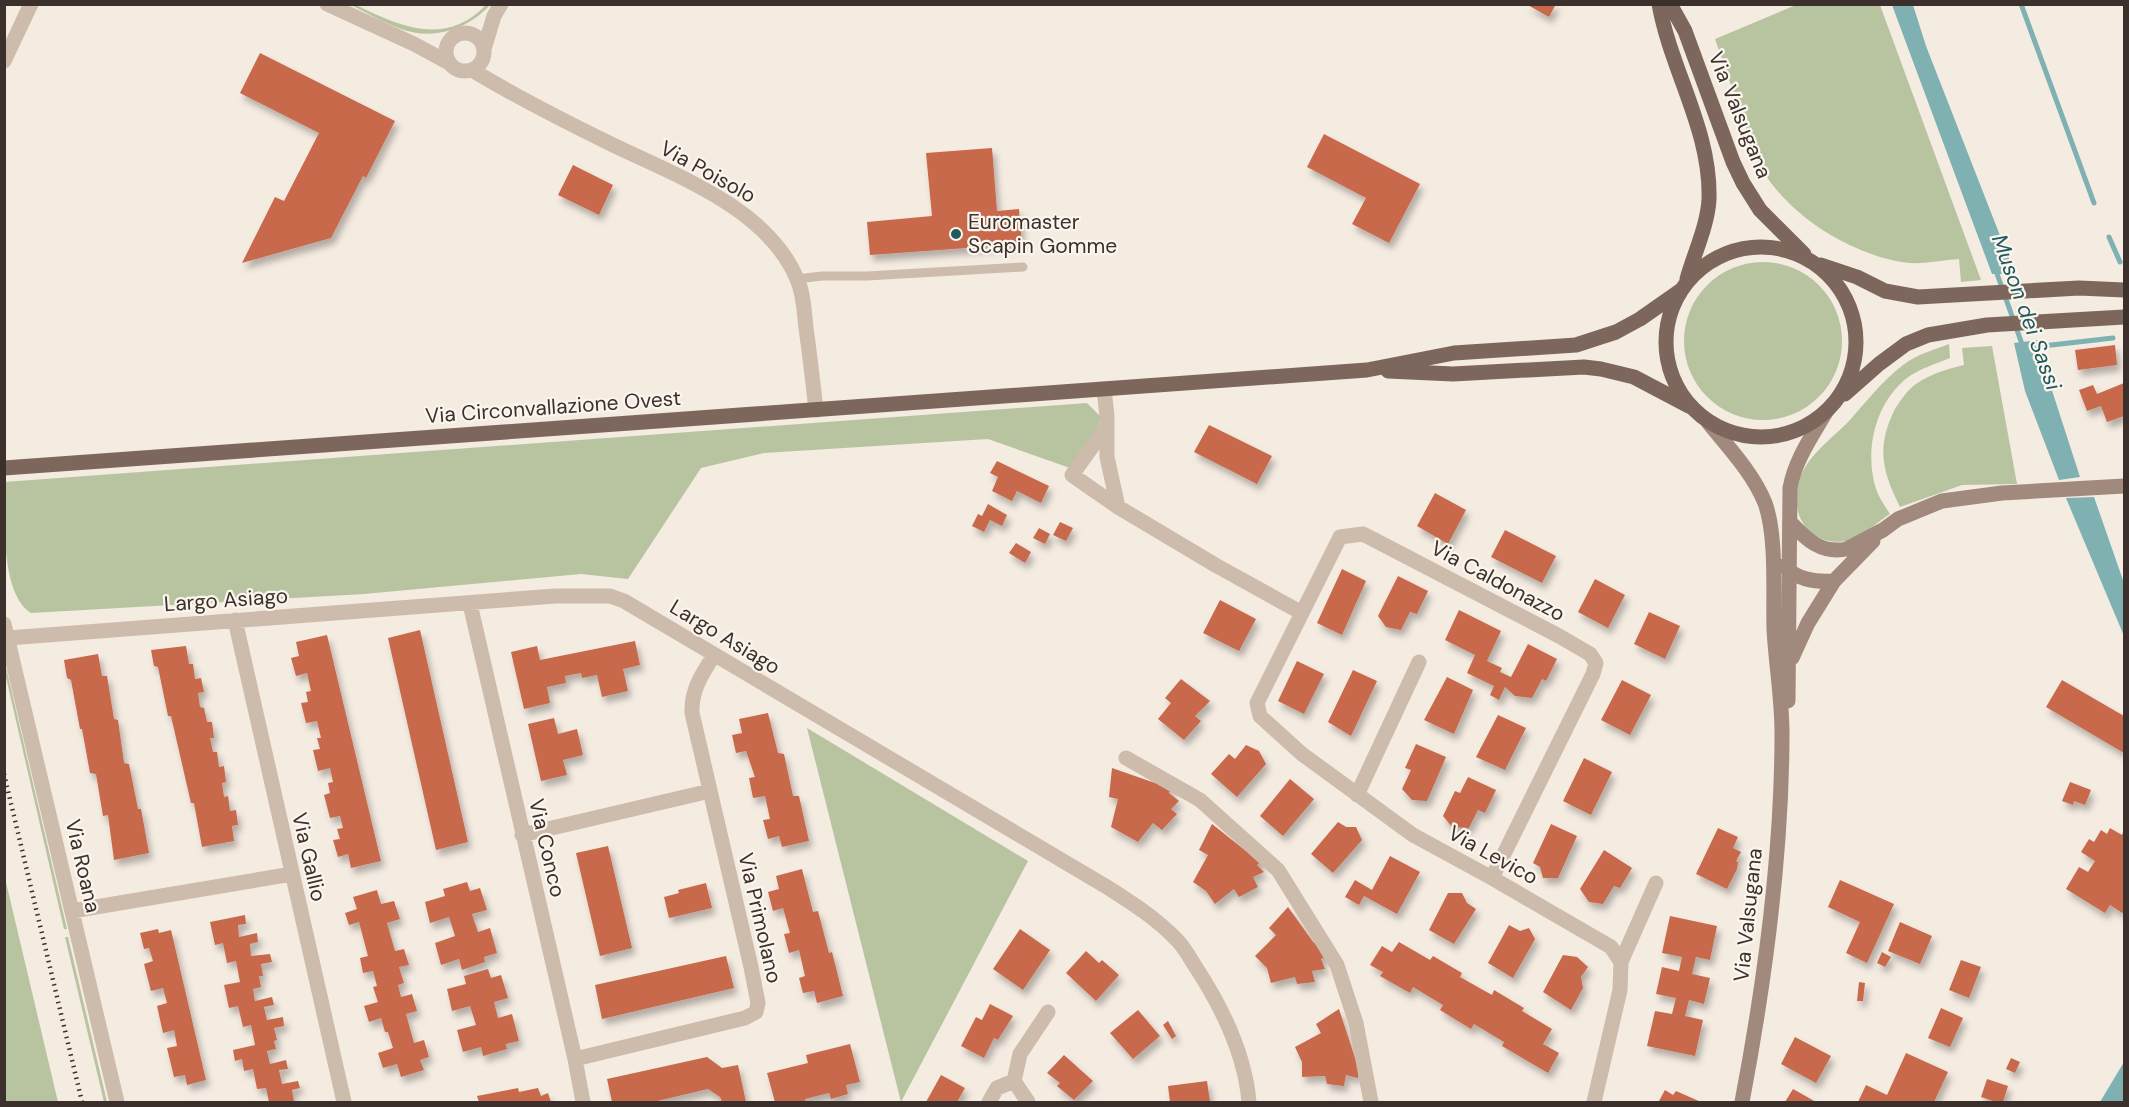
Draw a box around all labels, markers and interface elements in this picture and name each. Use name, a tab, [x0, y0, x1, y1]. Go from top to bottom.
street label: Via Valsugana	[1702, 48, 1778, 182]
street label: Via Poisolo	[655, 134, 761, 210]
place label: Euromaster Scapin Gomme	[968, 208, 1117, 260]
marker: Euromaster Scapin Gomme	[949, 227, 963, 241]
water label: Muson dei Sassi	[1985, 230, 2068, 395]
street label: Via Circonvallazione Ovest	[424, 384, 682, 430]
street label: Via Caldonazzo	[1426, 534, 1570, 628]
street label: Largo Asiago	[163, 582, 289, 618]
street label: Largo Asiago	[665, 593, 785, 681]
street label: Via Conco	[522, 796, 572, 900]
street label: Via Gallio	[285, 810, 333, 904]
street label: Via Roana	[59, 816, 107, 916]
street label: Via Levico	[1443, 819, 1543, 891]
street label: Via Valsugana	[1727, 847, 1769, 983]
street label: Via Primolano	[731, 850, 789, 986]

